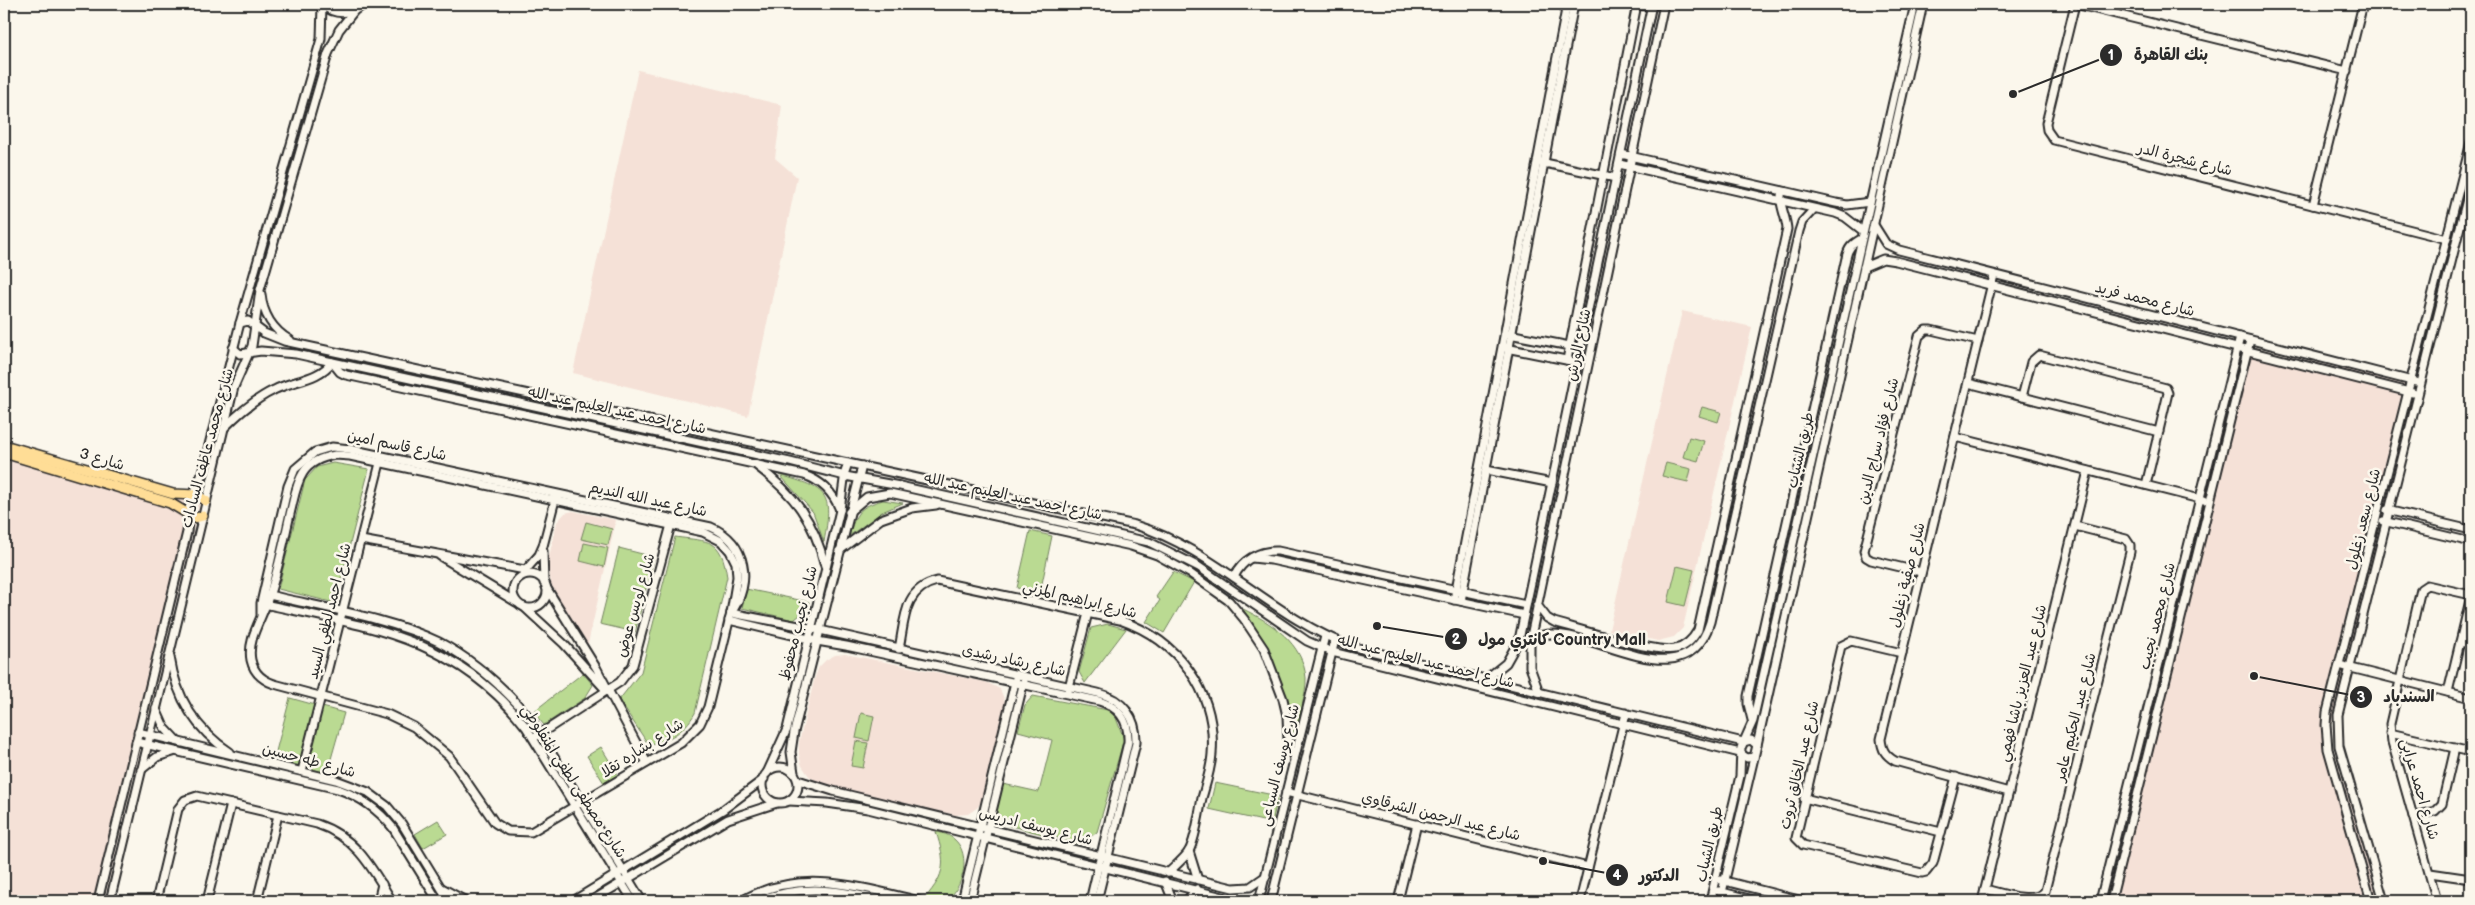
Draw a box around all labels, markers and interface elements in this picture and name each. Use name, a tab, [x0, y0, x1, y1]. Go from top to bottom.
callout: بنك القاهرة	[2098, 39, 2218, 70]
text: 1	[2108, 46, 2114, 65]
text: بنك القاهرة	[2134, 46, 2208, 65]
street label: شارع شجرة الدر	[2135, 138, 2234, 180]
street label: شارع محمد فريد	[2093, 278, 2197, 321]
street label: شارع الورش	[1562, 307, 1595, 383]
street label: شارع محمد عاطف السادات	[177, 366, 238, 530]
street label: شارع فؤاد سراج الدين	[1854, 376, 1903, 506]
street label: شارع احمد عبد العليم عبد الله	[526, 382, 708, 441]
street label: طريق الشباب	[1783, 410, 1818, 490]
street label: شارع قاسم امين	[345, 426, 448, 467]
street label: شارع 3	[77, 444, 126, 475]
street label: شارع سعد زغلول	[2342, 467, 2385, 572]
street label: شارع احمد عبد العليم عبد الله	[922, 468, 1104, 527]
street label: شارع عبد الله النديم	[587, 478, 709, 522]
street label: شارع صفية زغلول	[1885, 521, 1930, 630]
street label: شارع احمد لطفي السيد	[303, 541, 359, 682]
street label: شارع لويس عوض	[612, 551, 659, 659]
street label: شارع محمد نجيب	[2135, 561, 2180, 672]
street label: شارع نجيب محفوظ	[775, 564, 822, 682]
street label: شارع ابراهيم المزني	[1020, 576, 1139, 626]
street label: شارع عبد العزيز باشا فهمي	[1994, 603, 2054, 764]
callout: كانتري مول Country Mall	[1443, 623, 1656, 654]
street label: شارع احمد عبد العليم عبد الله	[1335, 630, 1516, 695]
text: 2	[1452, 630, 1461, 649]
text: كانتري مول Country Mall	[1478, 631, 1646, 652]
street label: شارع رشاد رشدى	[960, 640, 1067, 681]
street label: شارع عبد الحكيم عامر	[2050, 651, 2103, 786]
callout: السندباد	[2349, 681, 2445, 712]
text: 3	[2357, 688, 2366, 707]
text: السندباد	[2383, 688, 2435, 707]
street label: شارع عبد الخالق ثروت	[1775, 699, 1824, 831]
street label: شارع مصطفى لطفي المنفلوطي	[514, 701, 630, 863]
street label: شارع يوسف السباعى	[1255, 702, 1304, 828]
street label: شارع بشاره تقلا	[597, 715, 687, 782]
street label: شارع احمد عرابى	[2396, 736, 2443, 842]
street label: شارع طه حسين	[260, 739, 357, 782]
street label: شارع عبد الرحمن الشرقاوي	[1359, 788, 1522, 846]
street label: شارع يوسف ادريس	[977, 803, 1095, 850]
street label: طريق الشباب	[1692, 804, 1727, 884]
callout: الدكتور	[1604, 860, 1689, 891]
text: 4	[1613, 866, 1622, 885]
text: الدكتور	[1637, 867, 1679, 887]

